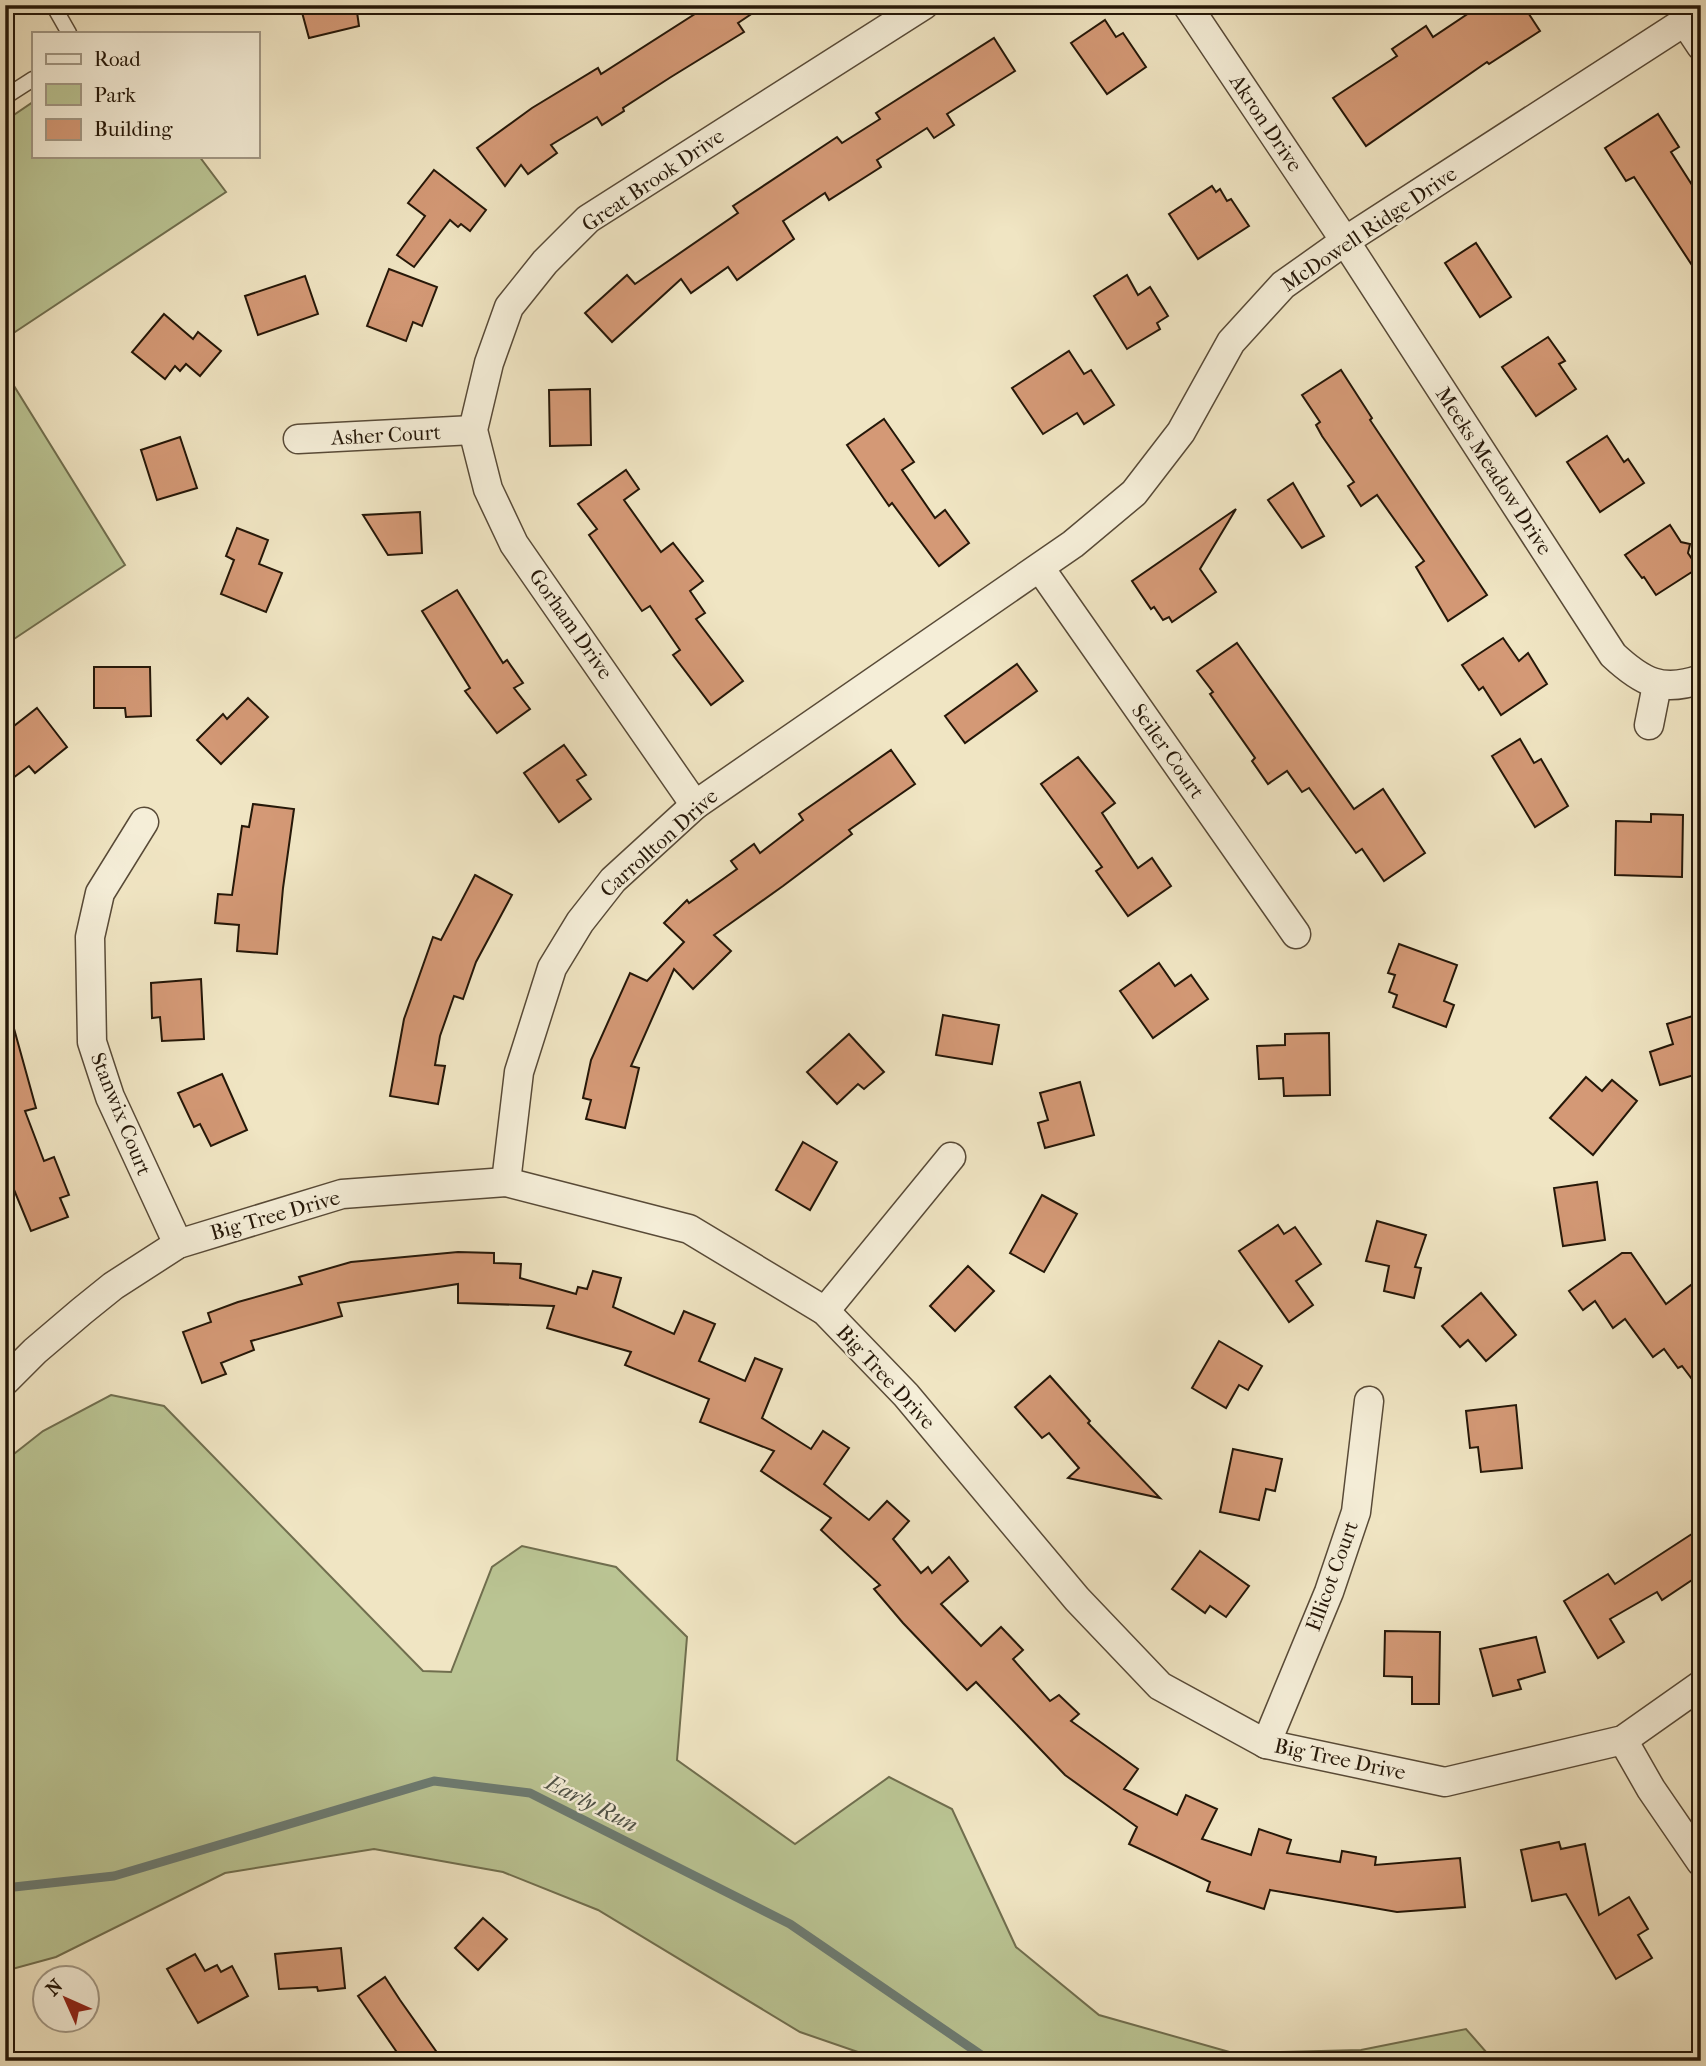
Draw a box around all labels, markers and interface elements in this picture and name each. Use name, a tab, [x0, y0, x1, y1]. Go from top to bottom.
legend	[32, 32, 259, 158]
text: Road	[94, 47, 141, 71]
street label: Akron Drive	[1224, 69, 1307, 176]
text: Park	[94, 83, 136, 107]
text: Building	[94, 117, 173, 141]
street label: Great Brook Drive	[577, 124, 729, 236]
street label: McDowell Ridge Drive	[1277, 161, 1461, 297]
street label: Meeks Meadow Drive	[1431, 383, 1557, 559]
street label: Asher Court	[330, 420, 442, 450]
street label: Gorham Drive	[524, 564, 618, 684]
street label: Seiler Court	[1127, 699, 1210, 803]
street label: Carrollton Drive	[595, 784, 723, 902]
street label: Stanwix Court	[85, 1049, 157, 1179]
street label: Big Tree Drive	[207, 1185, 343, 1245]
street label: Big Tree Drive	[832, 1320, 940, 1434]
street label: Ellicot Court	[1301, 1517, 1363, 1634]
street label: Big Tree Drive	[1272, 1733, 1408, 1785]
water label: Early Run	[539, 1768, 642, 1838]
north arrow	[32, 1965, 102, 2035]
text: N	[42, 1974, 68, 2001]

